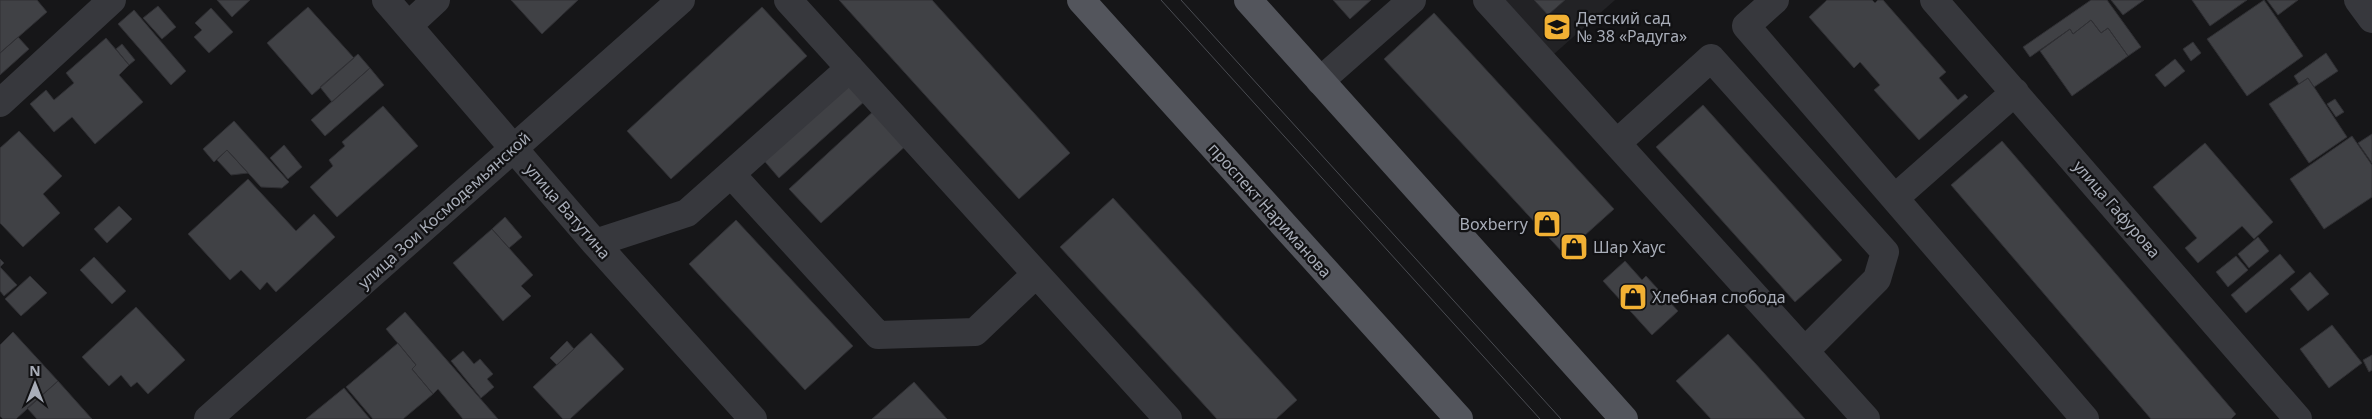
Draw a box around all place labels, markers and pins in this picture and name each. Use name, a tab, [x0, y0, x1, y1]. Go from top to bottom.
place label: Детский сад № 38 «Радуга»	[1576, 7, 1687, 47]
school or university icon: Детский сад № 38 «Радуга»	[1542, 12, 1572, 42]
shop icon: Boxberry	[1532, 209, 1562, 239]
place label: Boxberry	[1460, 213, 1529, 235]
shop icon: Шар Хаус	[1559, 232, 1589, 262]
place label: Шар Хаус	[1593, 236, 1666, 258]
shop icon: Хлебная слобода	[1618, 282, 1648, 312]
place label: Хлебная слобода	[1652, 286, 1786, 308]

